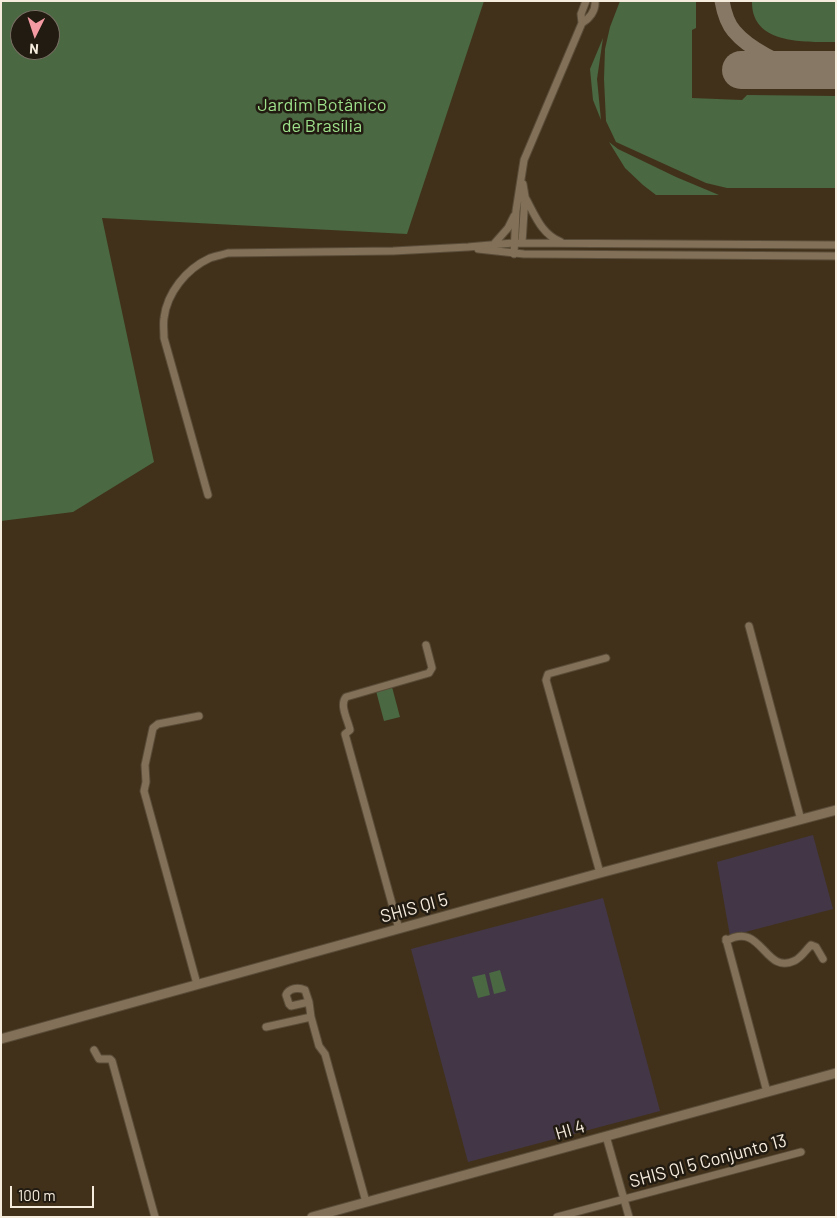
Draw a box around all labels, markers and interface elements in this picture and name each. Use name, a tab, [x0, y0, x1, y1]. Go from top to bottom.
north arrow	[10, 10, 60, 60]
text: N	[29, 41, 39, 58]
park label: Jardim Botânico de Brasília	[257, 94, 387, 136]
street label: SHIS QI 5	[378, 889, 450, 927]
street label: HI 4	[553, 1115, 587, 1145]
street label: SHIS QI 5 Conjunto 13	[627, 1130, 789, 1192]
scale bar	[12, 1176, 96, 1208]
text: 100 m	[18, 1186, 56, 1204]

